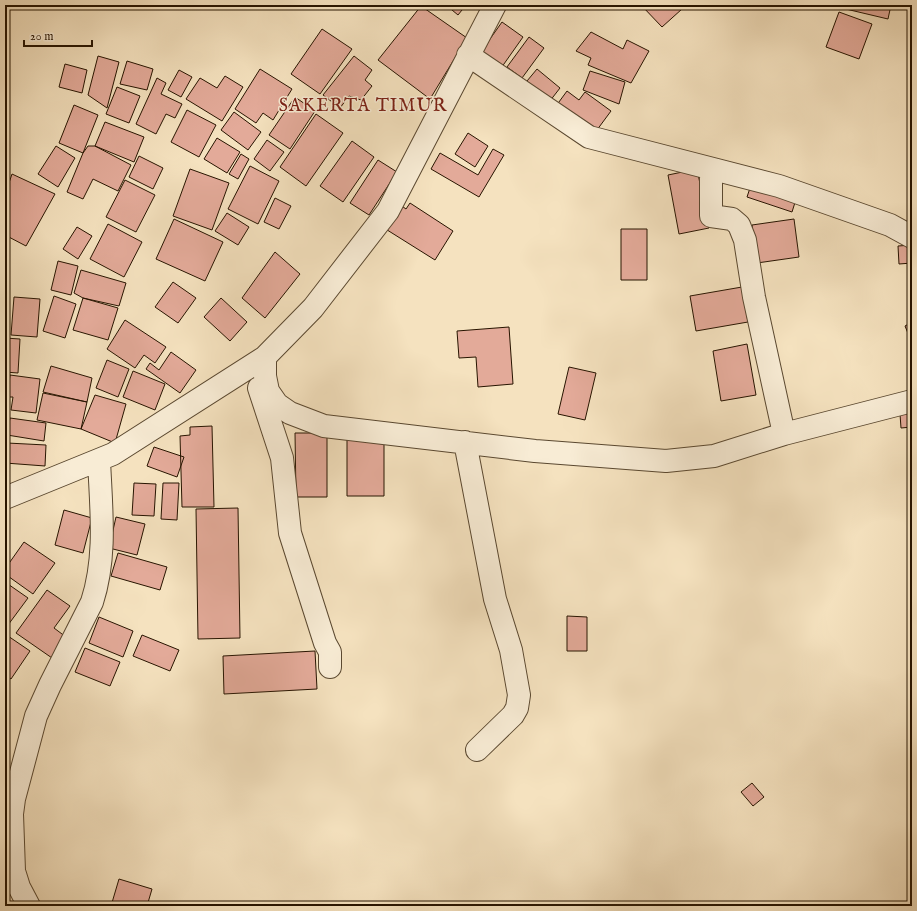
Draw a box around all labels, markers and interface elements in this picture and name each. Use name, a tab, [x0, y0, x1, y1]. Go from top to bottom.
scale bar	[24, 22, 92, 48]
text: 20 m	[30, 29, 53, 44]
district label: SAKERTA TIMUR	[279, 95, 448, 118]

